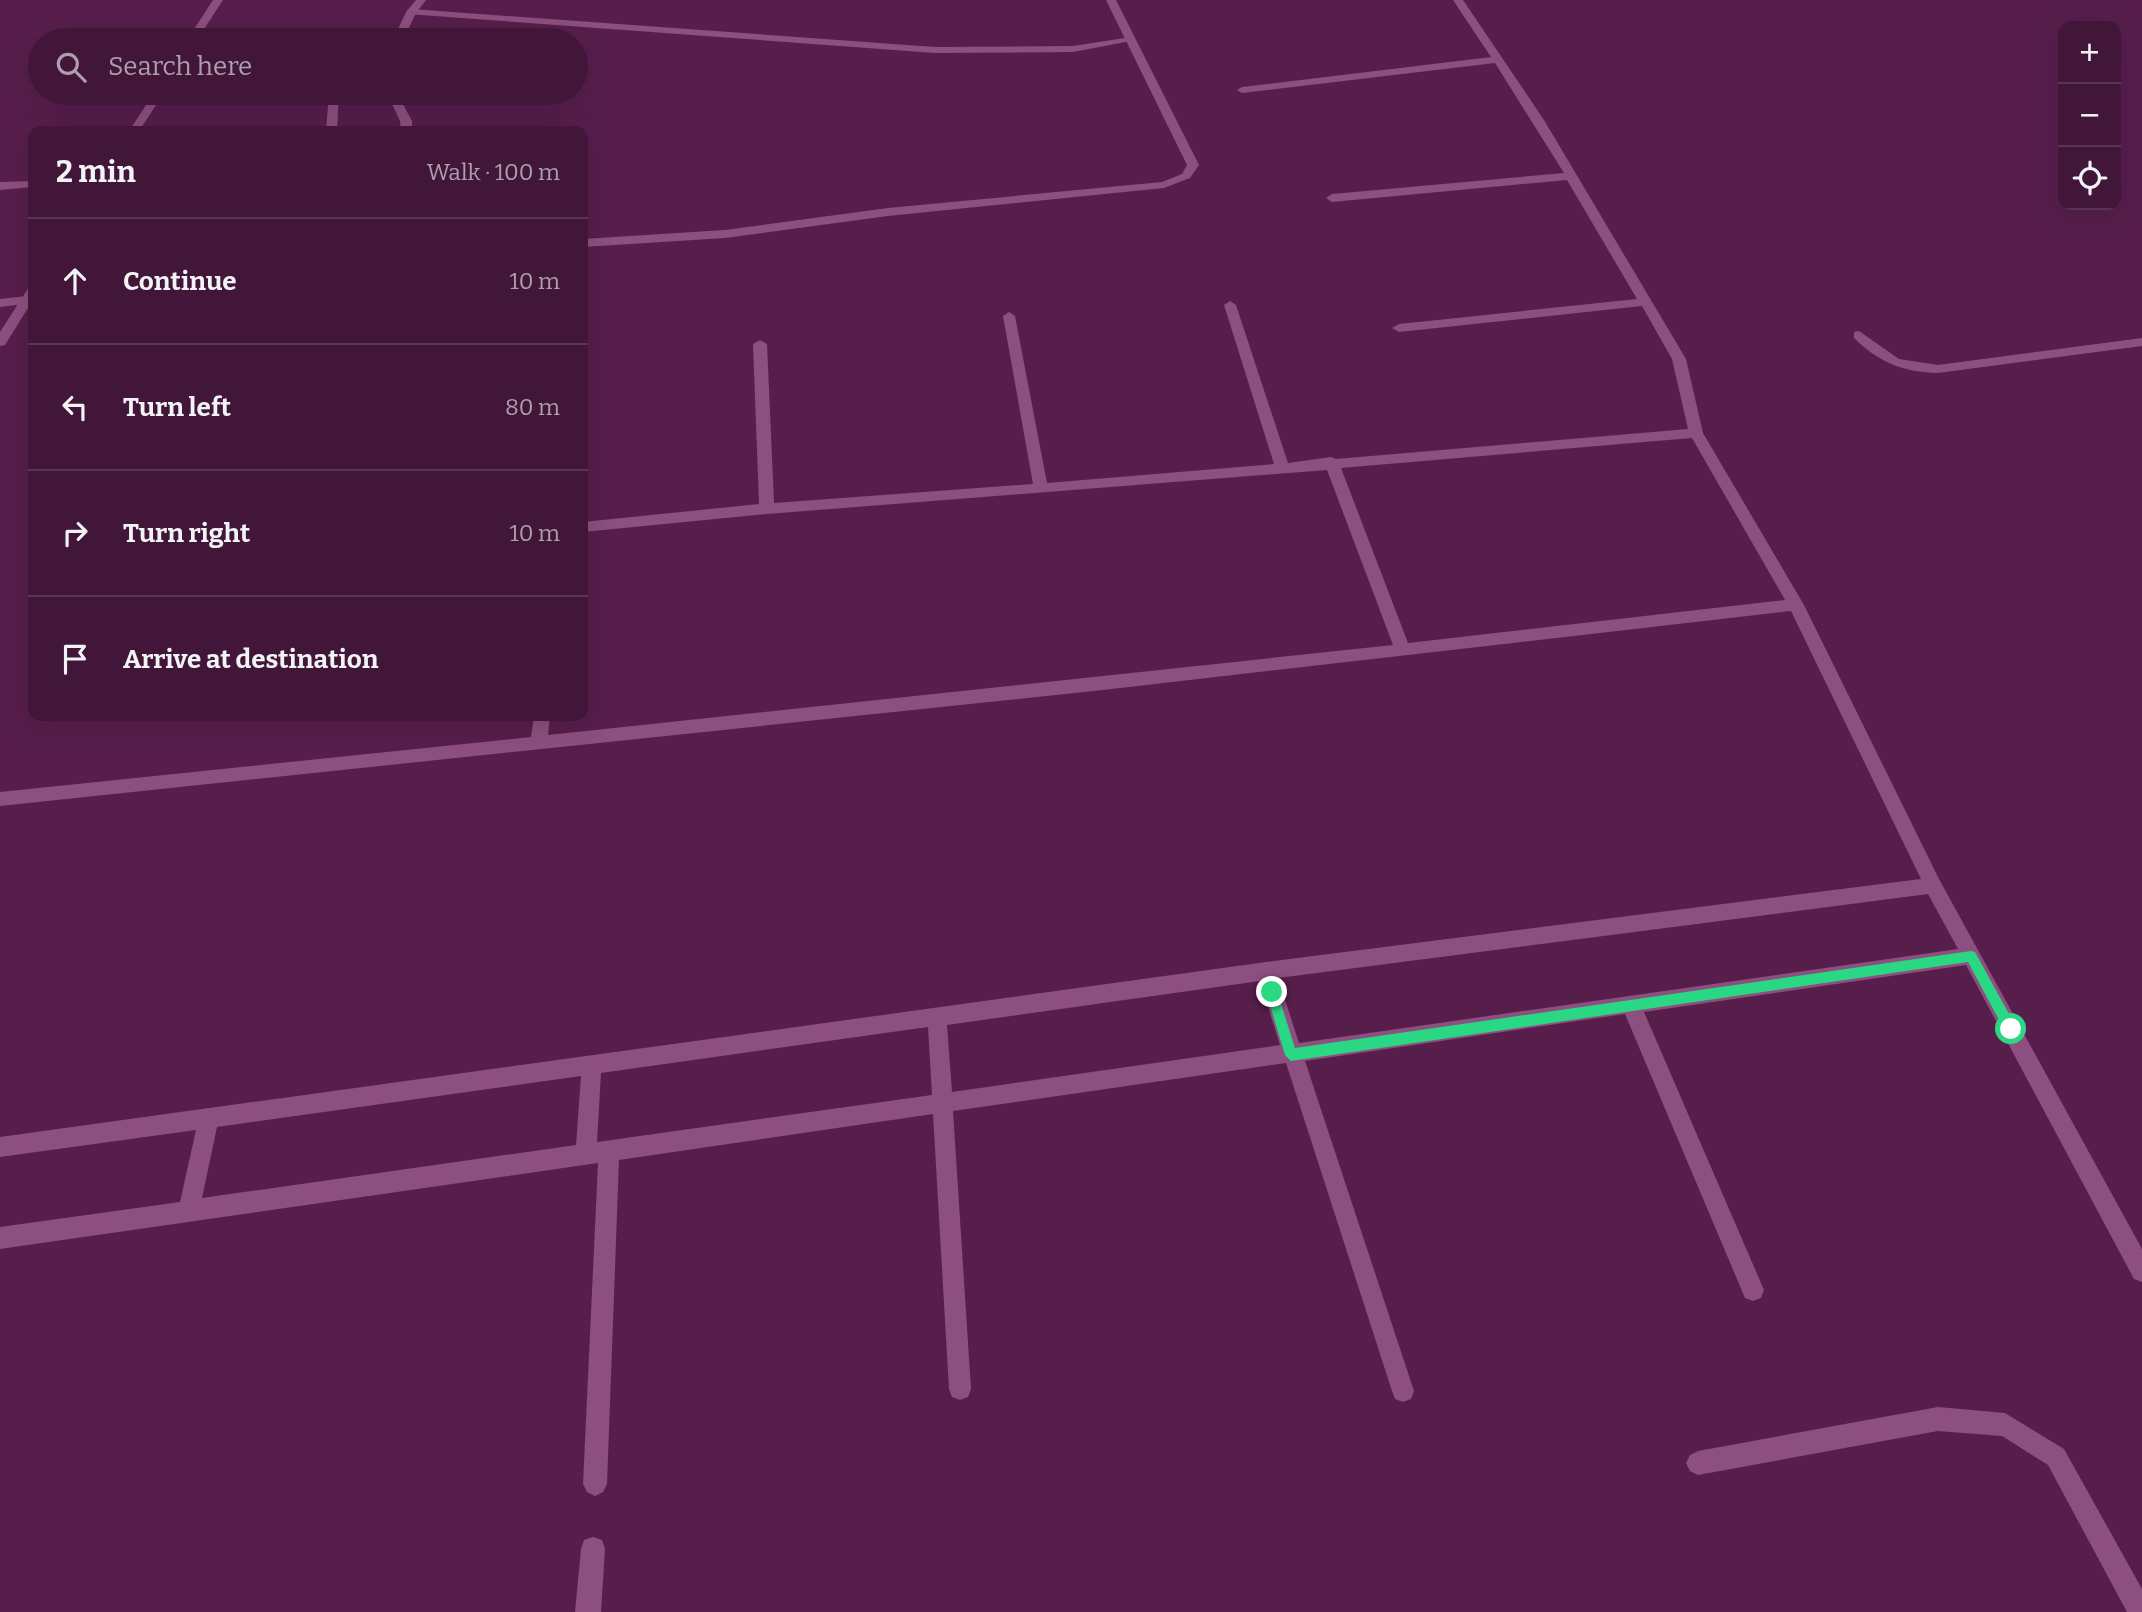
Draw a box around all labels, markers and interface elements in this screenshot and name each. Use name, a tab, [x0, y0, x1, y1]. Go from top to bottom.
map controls	[2058, 21, 2121, 210]
button: +	[2058, 21, 2121, 84]
search box	[28, 28, 588, 105]
icon: search	[52, 48, 90, 86]
text: Search here	[108, 51, 252, 82]
button: −	[2058, 84, 2121, 147]
button: locate	[2058, 147, 2121, 210]
text: 2 min	[56, 154, 136, 190]
text: Walk · 100 m	[427, 158, 560, 186]
icon: ahead	[56, 262, 94, 300]
text: Continue	[123, 266, 237, 297]
text: 10 m	[509, 267, 560, 295]
icon: left	[56, 388, 94, 426]
text: Turn left	[123, 392, 231, 423]
text: 80 m	[505, 393, 560, 421]
icon: right	[56, 514, 94, 552]
text: Turn right	[123, 518, 250, 549]
text: 10 m	[509, 519, 560, 547]
icon: arrive	[56, 640, 94, 678]
text: Arrive at destination	[123, 644, 378, 675]
route end	[1256, 976, 1287, 1007]
route start	[1995, 1013, 2026, 1044]

